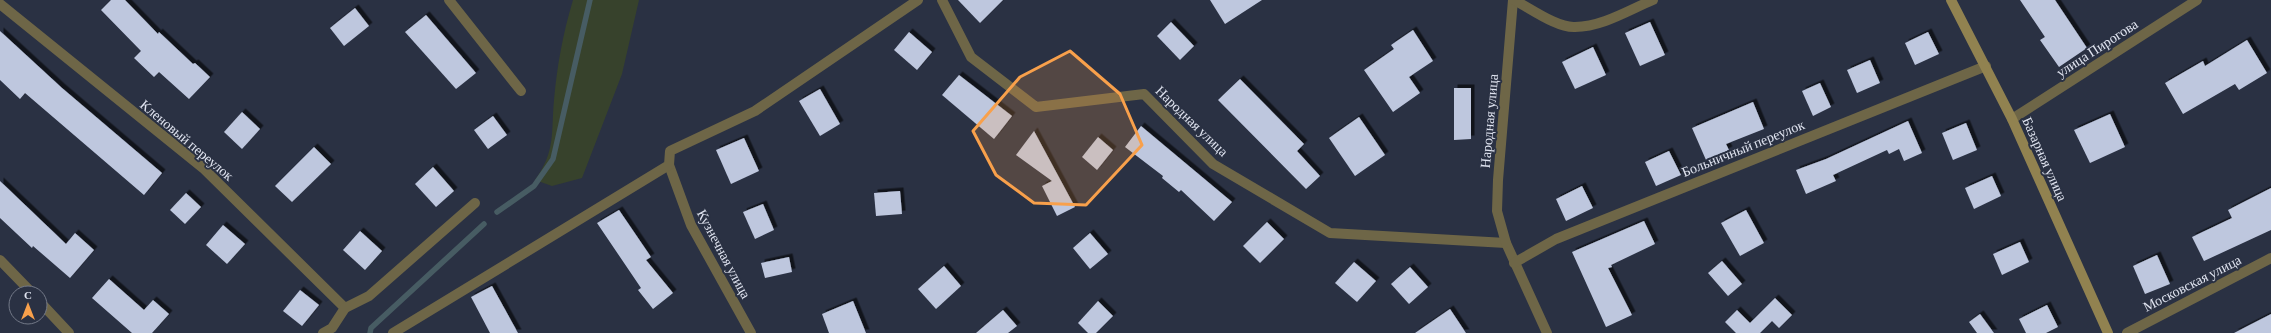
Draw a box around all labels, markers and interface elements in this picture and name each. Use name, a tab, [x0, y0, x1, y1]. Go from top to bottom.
street label: улица Пирогова	[2053, 15, 2141, 80]
street label: Народная улица	[1477, 73, 1501, 169]
street label: Народная улица	[1152, 82, 1232, 160]
street label: Кленовый переулок	[137, 96, 237, 184]
street label: Базарная улица	[2019, 114, 2071, 204]
street label: Больничный переулок	[1679, 116, 1807, 180]
street label: Кузнечная улица	[694, 207, 755, 302]
street label: Московская улица	[2140, 251, 2244, 315]
north arrow	[8, 285, 48, 325]
text: С	[24, 289, 32, 301]

